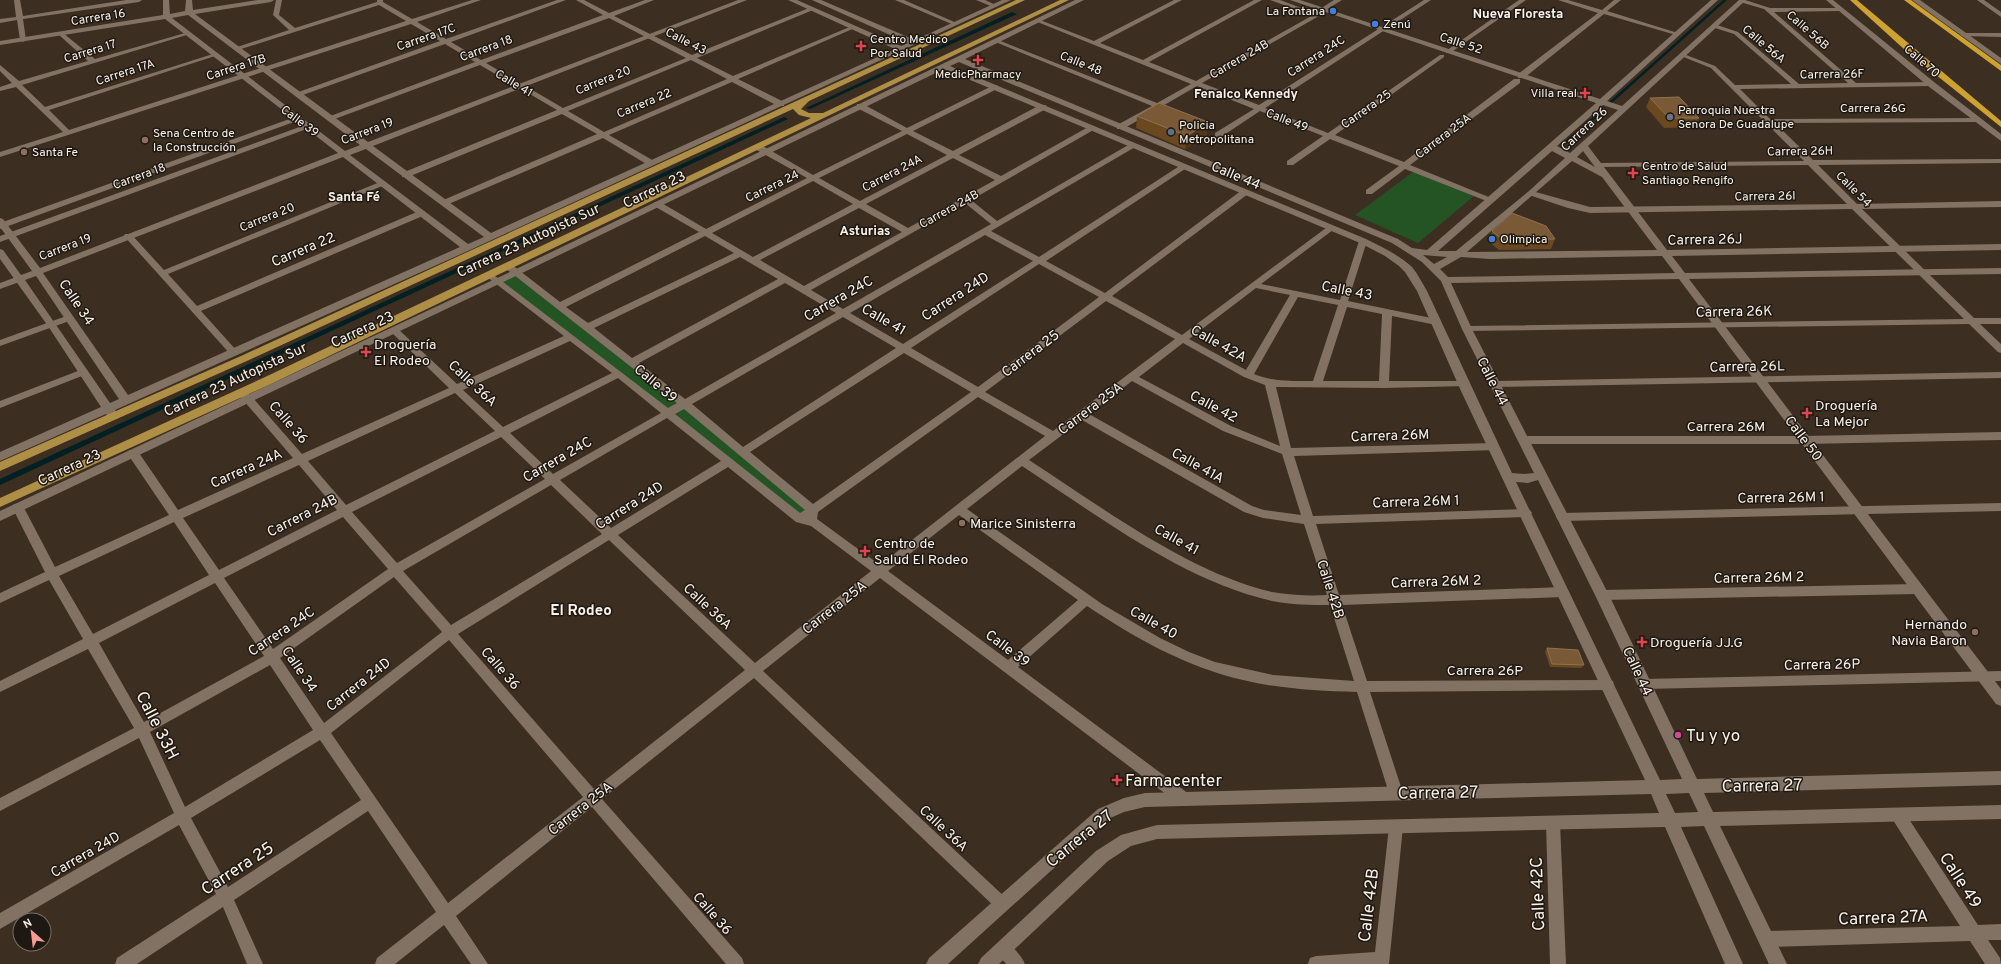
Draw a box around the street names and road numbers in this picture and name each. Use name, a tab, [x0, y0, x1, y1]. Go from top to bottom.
street label: Carrera 16	[70, 6, 127, 30]
street label: Calle 56B	[1782, 8, 1832, 54]
street label: Carrera 17C	[395, 20, 458, 55]
street label: Calle 56A	[1738, 22, 1788, 68]
street label: Calle 43	[662, 25, 709, 59]
street label: Calle 52	[1437, 29, 1484, 58]
street label: Carrera 18	[458, 32, 515, 66]
street label: Carrera 24C	[1285, 32, 1349, 81]
street label: Carrera 17	[62, 36, 118, 68]
street label: Carrera 24B	[1207, 36, 1272, 83]
street label: Calle 70	[1900, 42, 1943, 82]
street label: Calle 48	[1057, 48, 1104, 80]
street label: Carrera 17B	[204, 51, 268, 85]
street label: Carrera 17A	[94, 56, 157, 90]
street label: Carrera 20	[573, 63, 633, 99]
street label: Calle 41	[492, 66, 535, 101]
street label: Carrera 26F	[1800, 66, 1865, 84]
street label: Carrera 22	[615, 85, 674, 123]
street label: Carrera 25	[1338, 87, 1395, 133]
street label: Carrera 26G	[1840, 101, 1906, 117]
street label: Calle 39	[277, 102, 322, 141]
street label: Carrera 26	[1558, 104, 1611, 155]
street label: Calle 49	[1263, 106, 1310, 136]
street label: Carrera 25A	[1412, 111, 1475, 163]
street label: Carrera 19	[339, 115, 396, 149]
street label: Carrera 26H	[1767, 143, 1833, 161]
street label: Carrera 24A	[860, 151, 925, 196]
street label: Calle 44	[1208, 158, 1263, 194]
street label: Carrera 18	[111, 160, 168, 194]
street label: Carrera 24	[743, 167, 802, 207]
street label: Carrera 23	[621, 168, 689, 213]
street label: Calle 54	[1832, 168, 1875, 211]
street label: Carrera 24B	[917, 187, 982, 233]
street label: Carrera 26I	[1734, 188, 1796, 206]
street label: Carrera 20	[237, 200, 297, 236]
street label: Carrera 23 Autopista Sur	[454, 200, 603, 282]
street label: Carrera 22	[269, 229, 338, 271]
street label: Carrera 19	[37, 231, 94, 265]
street label: Carrera 26J	[1667, 231, 1743, 250]
street label: Carrera 24D	[919, 269, 993, 325]
street label: Carrera 24C	[801, 273, 876, 326]
street label: Calle 34	[54, 277, 97, 329]
street label: Calle 43	[1320, 278, 1374, 305]
street label: Calle 41	[858, 301, 909, 340]
street label: Carrera 26K	[1696, 303, 1773, 322]
street label: Carrera 23	[328, 308, 397, 352]
street label: Calle 42A	[1187, 322, 1249, 367]
street label: Carrera 25	[999, 327, 1063, 381]
street label: Carrera 23 Autopista Sur	[161, 339, 310, 421]
street label: Calle 44	[1472, 355, 1511, 409]
street label: Calle 36A	[444, 357, 500, 411]
street label: Carrera 26L	[1709, 358, 1785, 377]
street label: Calle 39	[630, 361, 680, 407]
street label: Carrera 25A	[1055, 379, 1127, 439]
street label: Calle 42	[1186, 388, 1240, 427]
street label: Calle 36	[265, 398, 311, 448]
street label: Calle 50	[1780, 413, 1825, 465]
street label: Carrera 26M	[1687, 419, 1765, 436]
street label: Carrera 26M	[1350, 427, 1430, 446]
street label: Carrera 24C	[520, 434, 595, 487]
street label: Calle 41A	[1168, 445, 1227, 488]
street label: Carrera 23	[35, 446, 104, 490]
street label: Carrera 24A	[208, 446, 285, 493]
street label: Carrera 24D	[593, 479, 667, 534]
street label: Carrera 26M 1	[1737, 489, 1825, 508]
street label: Carrera 24B	[265, 491, 341, 541]
street label: Carrera 26M 1	[1372, 492, 1460, 513]
street label: Calle 41	[1151, 521, 1202, 560]
street label: Calle 42B	[1312, 558, 1347, 621]
street label: Carrera 26M 2	[1714, 569, 1804, 588]
street label: Carrera 26M 2	[1390, 572, 1482, 593]
street label: Carrera 25A	[799, 578, 871, 639]
street label: Calle 36A	[679, 580, 735, 634]
street label: Calle 40	[1126, 603, 1180, 643]
street label: Carrera 24C	[245, 604, 318, 661]
street label: Calle 39	[982, 627, 1033, 671]
street label: Calle 34	[277, 644, 320, 696]
street label: Calle 36	[477, 644, 523, 694]
street label: Calle 44	[1618, 644, 1655, 699]
street label: Carrera 24D	[323, 655, 395, 716]
street label: Carrera 26P	[1784, 656, 1860, 675]
street label: Carrera 26P	[1447, 663, 1523, 680]
street label: Calle 33H	[130, 688, 183, 764]
street label: Carrera 27	[1722, 775, 1803, 799]
street label: Carrera 25A	[545, 779, 617, 840]
street label: Carrera 27	[1398, 782, 1479, 806]
street label: Calle 36A	[915, 802, 971, 856]
street label: Carrera 27	[1042, 806, 1119, 873]
street label: Carrera 24D	[48, 829, 123, 882]
street label: Carrera 25	[198, 838, 279, 901]
street label: Calle 49	[1933, 849, 1986, 913]
street label: Calle 42C	[1527, 857, 1551, 931]
street label: Calle 42B	[1355, 867, 1385, 943]
street label: Calle 36	[689, 889, 735, 939]
street label: Carrera 27A	[1838, 906, 1928, 932]

